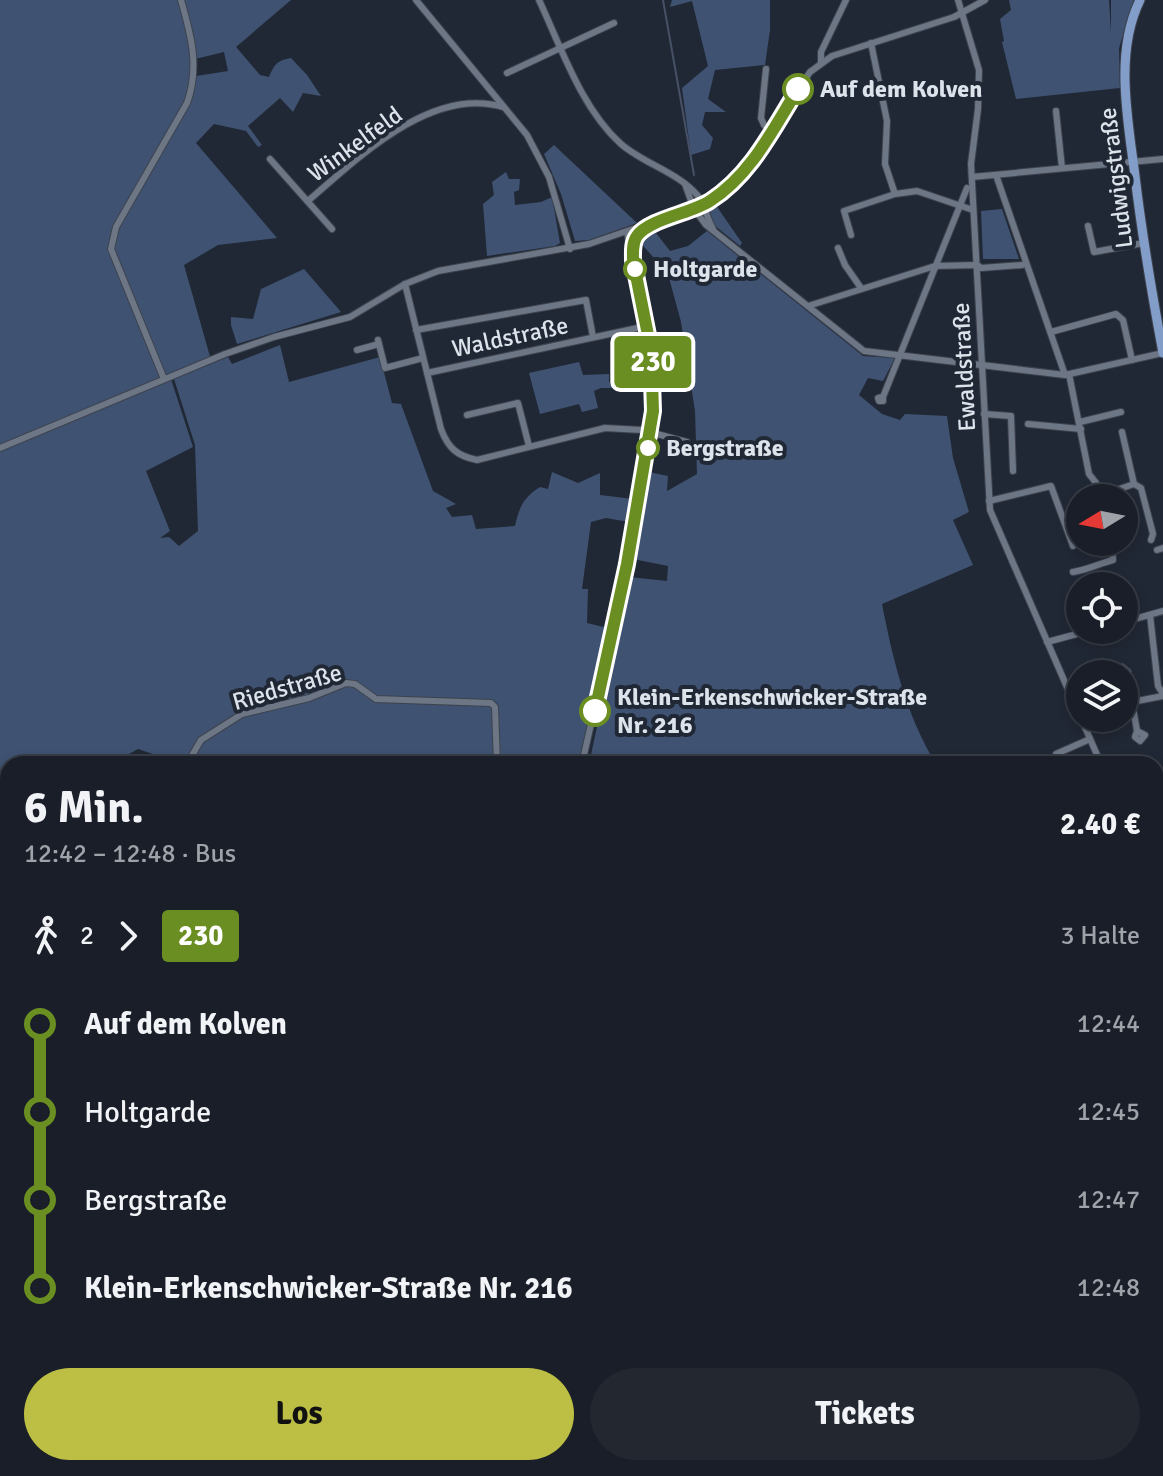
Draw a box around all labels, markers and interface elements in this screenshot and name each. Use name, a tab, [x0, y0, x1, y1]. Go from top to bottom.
marker: Auf dem Kolven	[783, 74, 813, 104]
place label: Auf dem Kolven	[820, 74, 982, 104]
street label: Winkelfeld	[302, 100, 408, 188]
street label: Ludwigstraße	[1092, 106, 1140, 250]
place label: Holtgarde	[653, 254, 757, 284]
marker: Holtgarde	[624, 258, 646, 280]
street label: Ewaldstraße	[946, 302, 982, 432]
street label: Waldstraße	[449, 310, 571, 364]
line badge: 230	[607, 336, 699, 388]
text: 230	[630, 345, 676, 379]
place label: Bergstraße	[666, 433, 784, 463]
marker: Bergstraße	[637, 437, 659, 459]
north arrow	[1066, 484, 1138, 556]
map controls	[1066, 484, 1138, 732]
button: locate	[1066, 572, 1138, 644]
street label: Riedstraße	[229, 657, 345, 717]
button: layers	[1066, 660, 1138, 732]
place label: Klein-Erkenschwicker-Straße Nr. 216	[617, 682, 927, 740]
marker: Klein-Erkenschwicker-Straße Nr. 216	[580, 696, 610, 726]
text: 6 Min.	[24, 781, 144, 835]
text: 2.40 €	[1060, 806, 1140, 843]
text: 12:42 – 12:48 · Bus	[24, 838, 236, 870]
icon: walk	[24, 914, 68, 958]
icon: forward	[106, 914, 150, 958]
text: 230	[178, 919, 223, 953]
text: 2	[80, 920, 94, 952]
text: 3 Halte	[1060, 920, 1140, 952]
text: Auf dem Kolven	[84, 1006, 287, 1043]
text: 12:44	[1077, 1008, 1140, 1040]
text: Holtgarde	[84, 1094, 211, 1131]
text: 12:45	[1077, 1096, 1140, 1128]
text: Bergstraße	[84, 1182, 227, 1219]
text: 12:47	[1077, 1184, 1140, 1216]
text: Klein-Erkenschwicker-Straße Nr. 216	[84, 1270, 573, 1307]
text: 12:48	[1077, 1272, 1140, 1304]
button: Los	[24, 1368, 574, 1460]
button: Tickets	[590, 1368, 1140, 1460]

